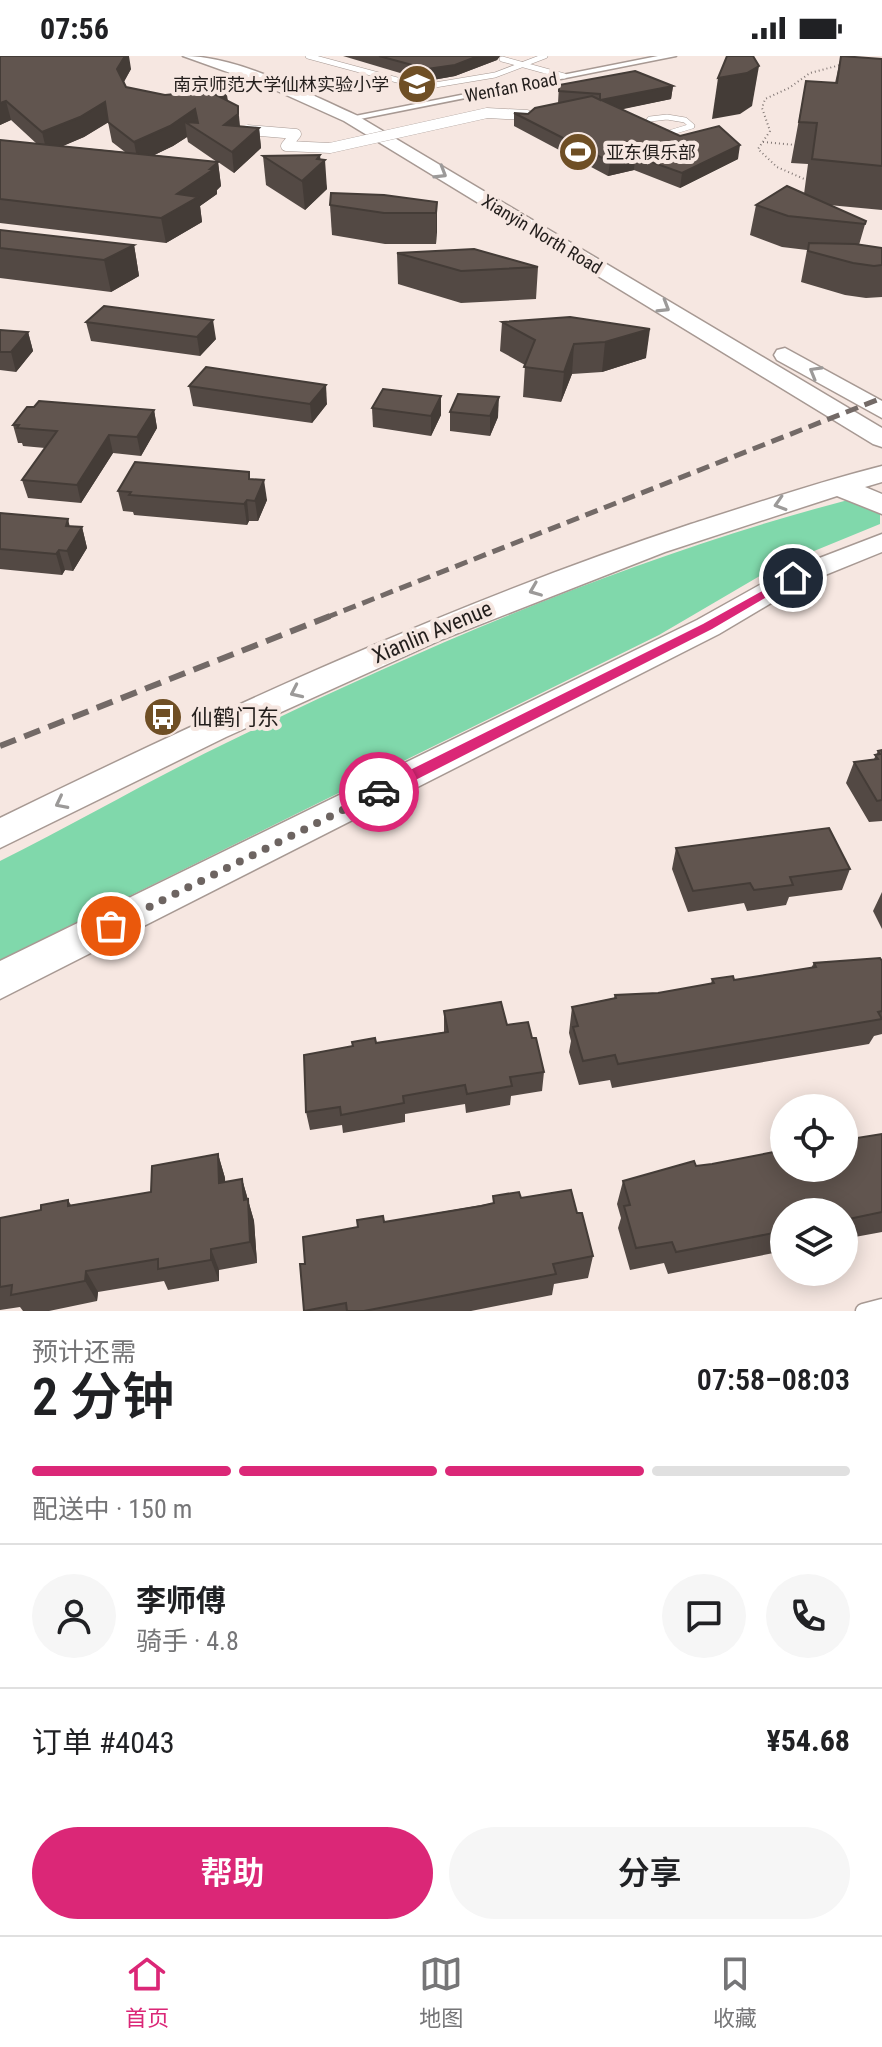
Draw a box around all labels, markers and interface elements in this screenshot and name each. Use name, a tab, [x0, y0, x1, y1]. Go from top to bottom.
text: 07:56	[40, 11, 109, 46]
school or university icon: 南京师范大学仙林实验小学	[396, 63, 438, 105]
street label: Wenfan Road	[463, 68, 559, 106]
place label: 南京师范大学仙林实验小学	[173, 74, 389, 95]
sports icon: 亚东俱乐部	[557, 131, 599, 173]
place label: 亚东俱乐部	[606, 142, 696, 163]
one-way arrow	[432, 163, 447, 179]
street label: Xianyin North Road	[478, 190, 606, 278]
one-way arrow	[655, 297, 670, 313]
one-way arrow	[809, 366, 824, 382]
one-way arrow	[774, 495, 788, 511]
pin	[759, 544, 827, 612]
icon: home	[771, 556, 815, 600]
one-way arrow	[529, 580, 543, 597]
street label: Xianlin Avenue	[368, 596, 496, 668]
one-way arrow	[290, 682, 304, 698]
bus stop icon: 仙鹤门东	[142, 696, 184, 738]
place label: 仙鹤门东	[191, 705, 279, 730]
courier	[339, 752, 419, 832]
icon: car	[357, 770, 401, 814]
one-way arrow	[54, 793, 69, 809]
pin	[77, 892, 145, 960]
icon: bag	[89, 904, 133, 948]
map controls	[770, 1094, 858, 1286]
button: locate	[770, 1094, 858, 1182]
button: layers	[770, 1198, 858, 1286]
text: 预计还需	[32, 1337, 136, 1367]
text: 07:58–08:03	[697, 1362, 850, 1397]
text: 2 分钟	[32, 1367, 174, 1428]
text: 配送中 · 150 m	[32, 1494, 192, 1524]
button: person	[32, 1574, 116, 1658]
button: chat	[662, 1574, 746, 1658]
button: phone	[766, 1574, 850, 1658]
text: 李师傅	[136, 1583, 226, 1618]
text: 骑手 · 4.8	[136, 1626, 239, 1656]
text: ¥54.68	[766, 1723, 850, 1758]
text: 订单 #4043	[32, 1725, 175, 1760]
button: 帮助	[32, 1827, 433, 1919]
button: 分享	[449, 1827, 850, 1919]
tab: 首页	[125, 1952, 169, 2032]
tab: 地图	[419, 1952, 463, 2032]
tab: 收藏	[713, 1952, 757, 2032]

